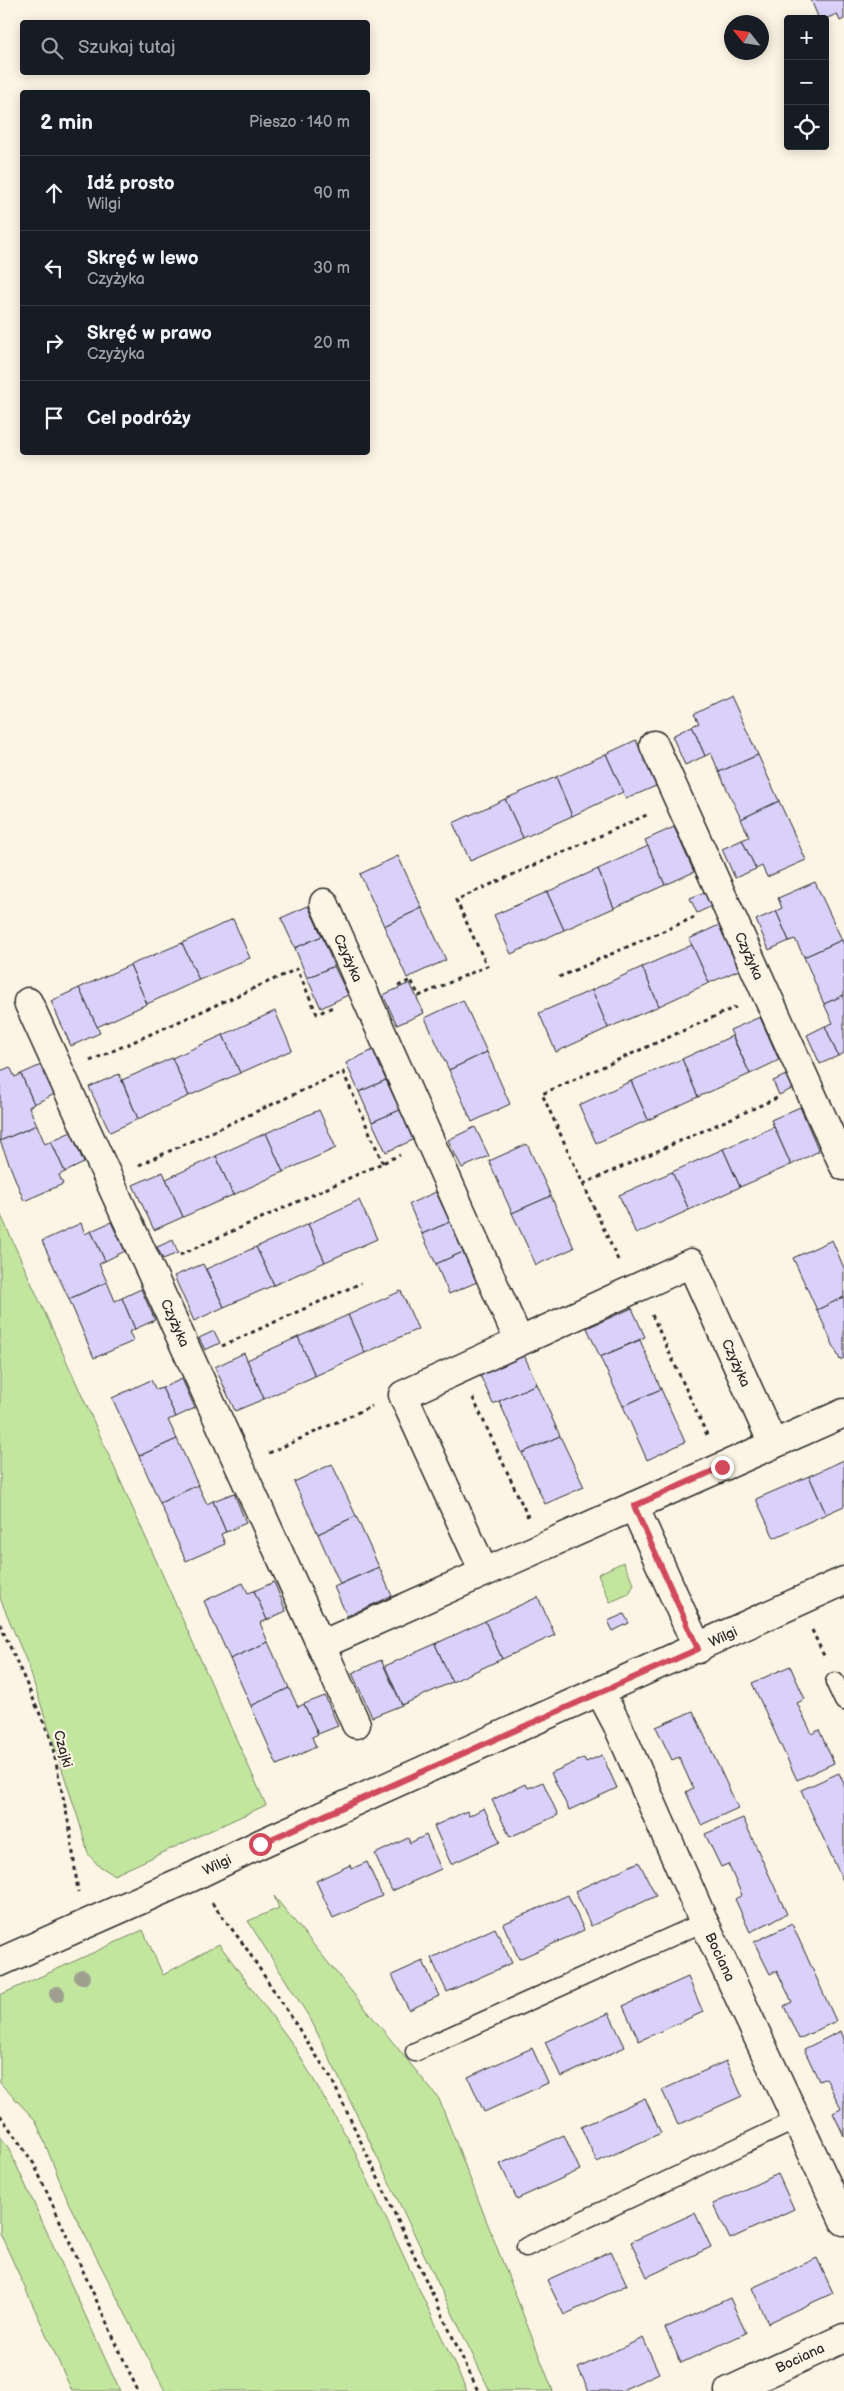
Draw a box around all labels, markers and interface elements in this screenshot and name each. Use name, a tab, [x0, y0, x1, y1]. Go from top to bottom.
north arrow	[724, 15, 769, 60]
map controls	[784, 15, 829, 150]
button: +	[784, 15, 829, 60]
search box	[20, 20, 370, 75]
icon: search	[38, 34, 66, 62]
text: Szukaj tutaj	[78, 36, 175, 59]
button: −	[784, 60, 829, 105]
button: locate	[784, 105, 829, 150]
text: 2 min	[40, 110, 93, 135]
text: Pieszo · 140 m	[249, 113, 350, 132]
text: Idź prosto	[87, 172, 175, 195]
icon: ahead	[40, 179, 68, 207]
text: 90 m	[314, 184, 350, 203]
text: Wilgi	[87, 195, 121, 214]
text: Skręć w lewo	[87, 247, 199, 270]
icon: left	[40, 254, 68, 282]
text: 30 m	[313, 259, 350, 278]
text: Czyżyka	[87, 270, 145, 289]
text: Skręć w prawo	[87, 322, 212, 345]
icon: right	[40, 329, 68, 357]
text: 20 m	[314, 334, 350, 353]
text: Czyżyka	[87, 345, 145, 364]
icon: arrive	[40, 404, 68, 432]
text: Cel podróży	[87, 407, 191, 430]
street label: Czyżyka	[731, 929, 767, 983]
street label: Czyżyka	[330, 931, 366, 985]
street label: Czyżyka	[157, 1296, 193, 1350]
street label: Czyżyka	[718, 1336, 754, 1390]
route end	[711, 1456, 734, 1479]
street label: Wilgi	[706, 1623, 740, 1651]
street label: Czajki	[50, 1729, 76, 1769]
route start	[249, 1833, 272, 1856]
street label: Wilgi	[200, 1851, 234, 1879]
street label: Bociana	[701, 1930, 739, 1984]
street label: Bociana	[773, 2339, 827, 2377]

